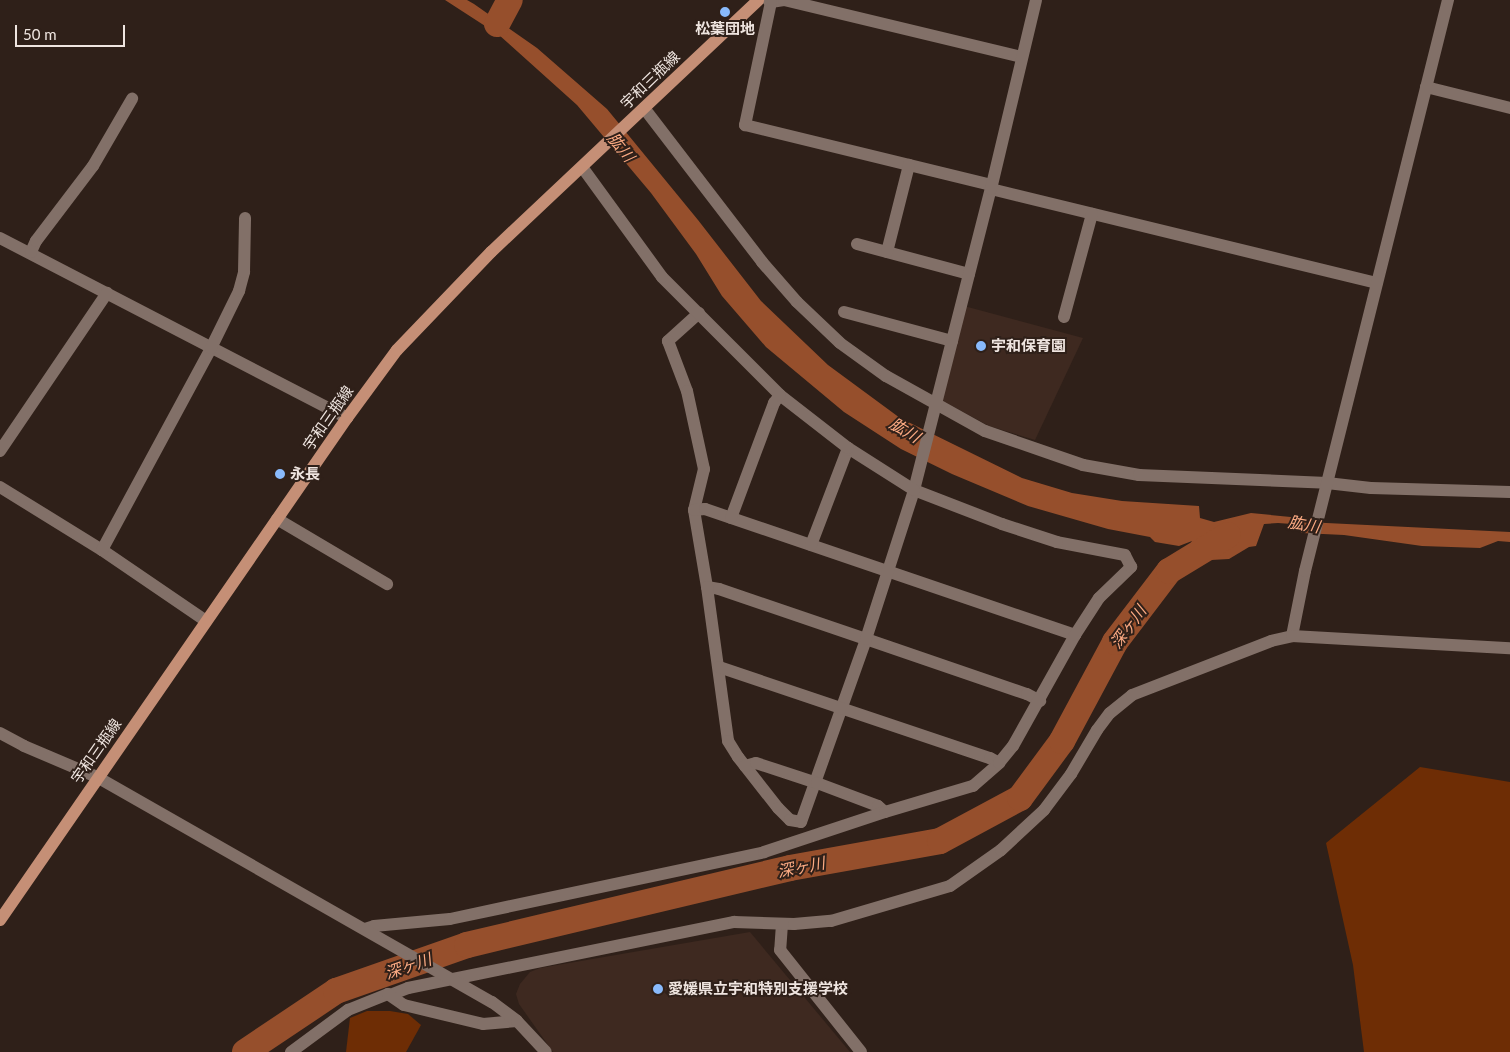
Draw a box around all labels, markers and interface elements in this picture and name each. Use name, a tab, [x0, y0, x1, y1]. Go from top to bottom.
marker: 松葉団地	[719, 6, 731, 18]
scale bar	[18, 15, 128, 47]
place label: 松葉団地	[695, 20, 755, 38]
text: 50 m	[23, 25, 57, 43]
street label: 宇和三瓶線	[617, 47, 683, 113]
water label: 肱川	[603, 129, 639, 165]
place label: 宇和保育園	[991, 337, 1066, 355]
marker: 宇和保育園	[975, 340, 987, 352]
street label: 宇和三瓶線	[299, 382, 357, 454]
water label: 肱川	[886, 414, 924, 446]
place label: 永長	[290, 465, 320, 483]
marker: 永長	[274, 468, 286, 480]
water label: 肱川	[1287, 512, 1321, 536]
water label: 深ヶ川	[1106, 602, 1150, 652]
street label: 宇和三瓶線	[67, 715, 125, 787]
water label: 深ヶ川	[776, 853, 826, 881]
water label: 深ヶ川	[382, 949, 434, 983]
place label: 愛媛県立宇和特別支援学校	[668, 980, 848, 998]
marker: 愛媛県立宇和特別支援学校	[652, 983, 664, 995]

